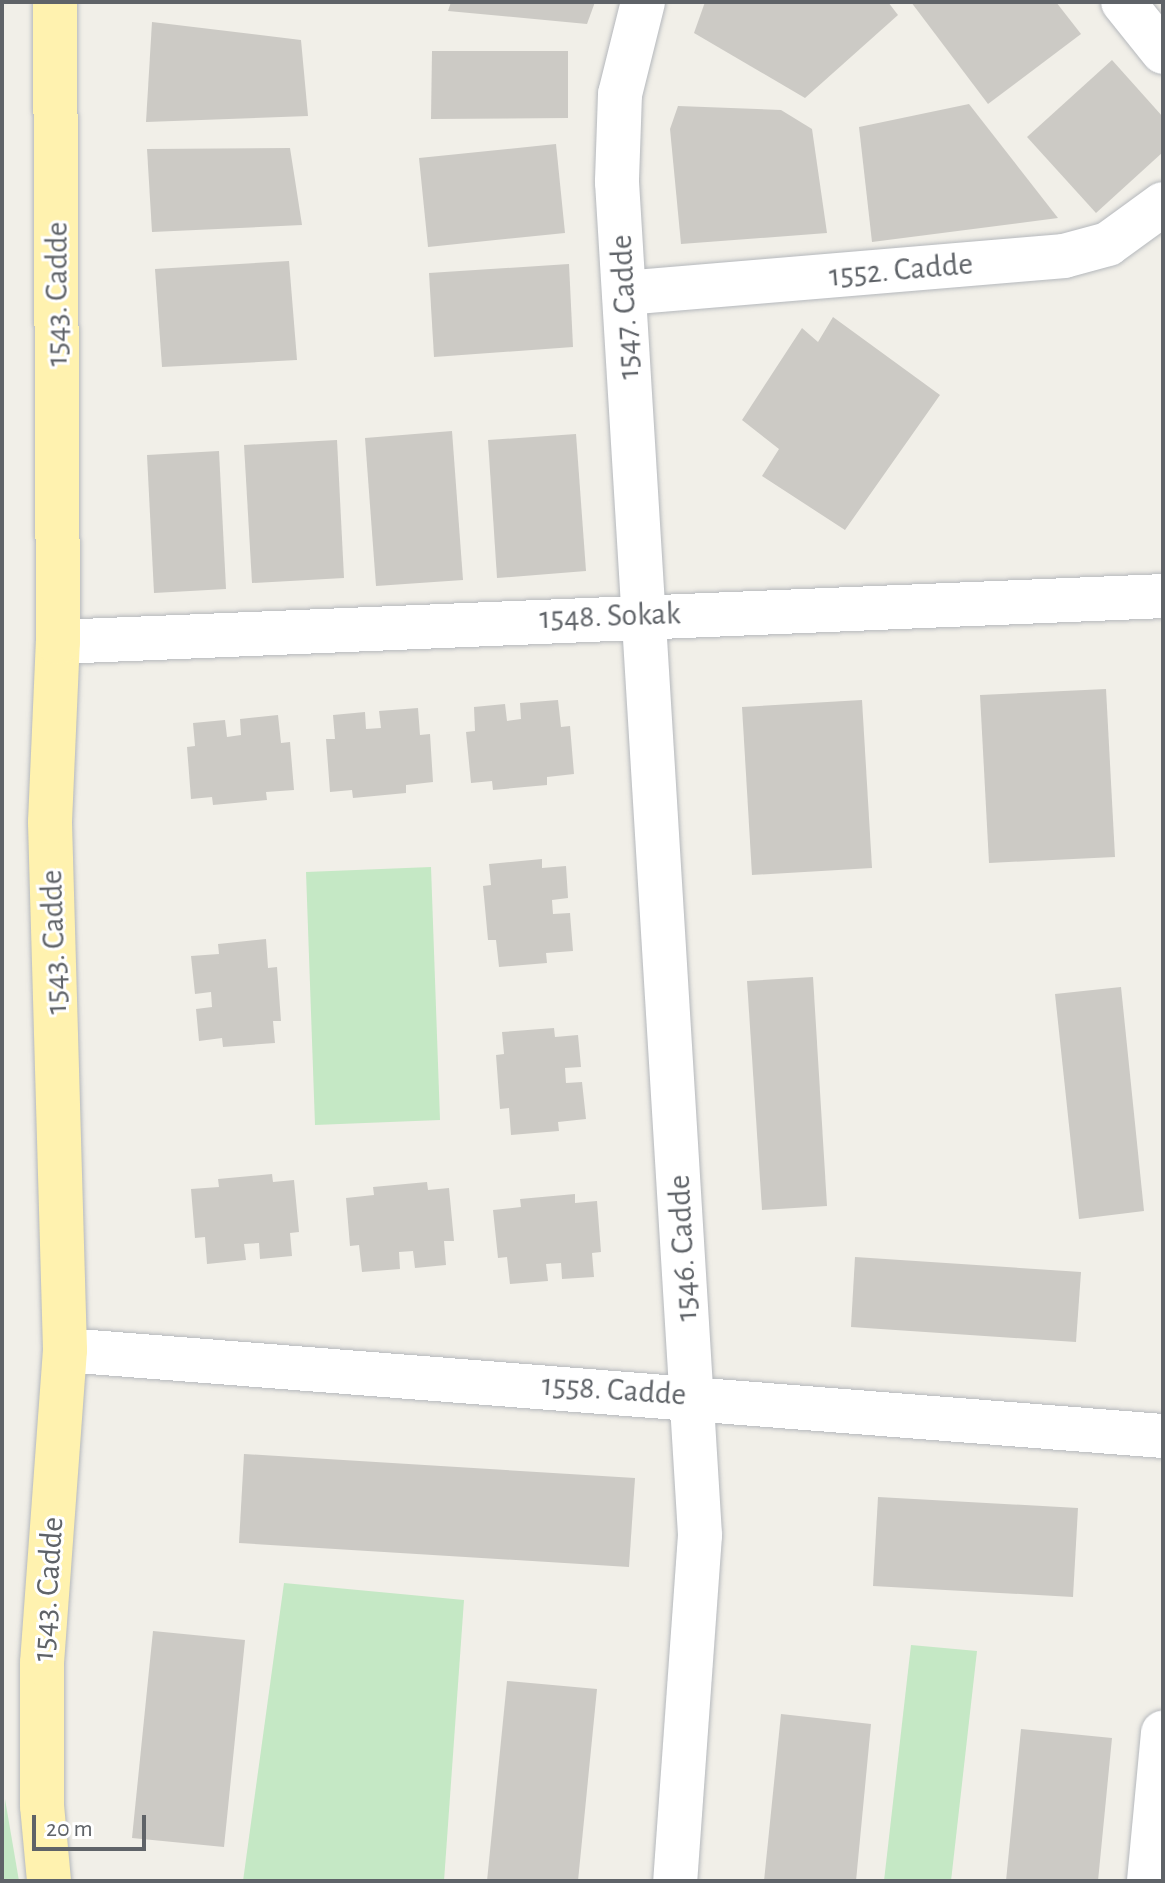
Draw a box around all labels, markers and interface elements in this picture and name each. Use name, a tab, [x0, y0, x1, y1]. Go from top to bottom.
street label: 1543. Cadde	[38, 222, 76, 366]
street label: 1547. Cadde	[602, 234, 648, 380]
street label: 1552. Cadde	[827, 245, 975, 295]
street label: 1548. Sokak	[539, 594, 681, 638]
street label: 1543. Cadde	[32, 869, 76, 1015]
street label: 1546. Cadde	[660, 1174, 706, 1322]
street label: 1558. Cadde	[540, 1366, 688, 1414]
street label: 1543. Cadde	[24, 1515, 72, 1663]
scale bar	[36, 1799, 150, 1849]
text: 20 m	[46, 1817, 93, 1841]

